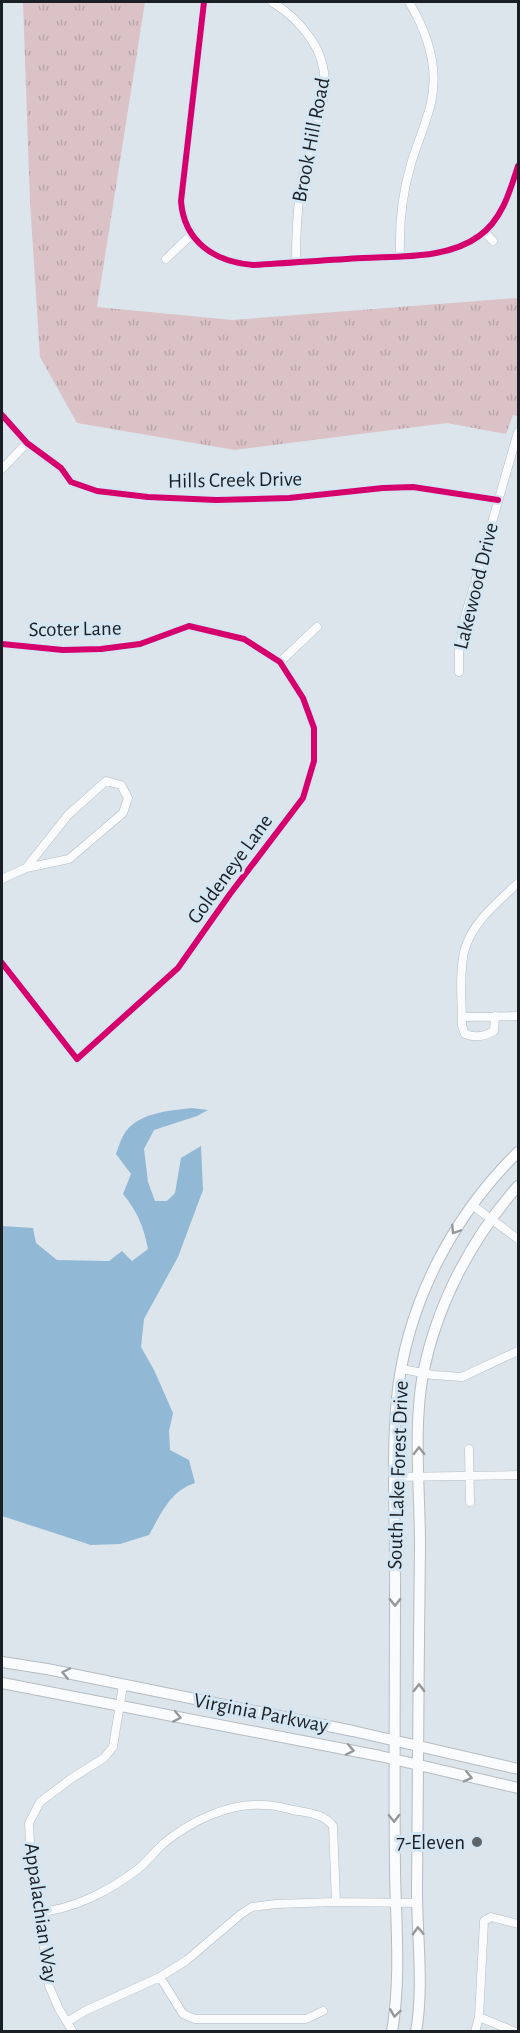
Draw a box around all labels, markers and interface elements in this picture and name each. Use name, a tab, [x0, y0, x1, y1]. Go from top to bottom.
street label: Brook Hill Road	[289, 76, 333, 204]
street label: Hills Creek Drive	[168, 468, 302, 492]
street label: Lakewood Drive	[450, 520, 502, 652]
street label: Scoter Lane	[28, 618, 122, 640]
street label: Goldeneye Lane	[183, 811, 277, 927]
one-way arrow	[452, 1223, 463, 1234]
street label: South Lake Forest Drive	[384, 1380, 412, 1570]
one-way arrow	[413, 1446, 425, 1455]
one-way arrow	[389, 1598, 401, 1607]
one-way arrow	[61, 1667, 71, 1680]
one-way arrow	[413, 1683, 425, 1692]
street label: Virginia Parkway	[192, 1690, 330, 1736]
one-way arrow	[172, 1709, 182, 1722]
one-way arrow	[345, 1743, 355, 1756]
one-way arrow	[463, 1770, 473, 1783]
one-way arrow	[388, 1813, 401, 1822]
place label: 7-Eleven	[396, 1832, 465, 1853]
marker: 7-Eleven	[470, 1835, 484, 1849]
street label: Appalachian Way	[21, 1841, 61, 1985]
one-way arrow	[412, 1927, 425, 1936]
one-way arrow	[389, 2008, 402, 2017]

